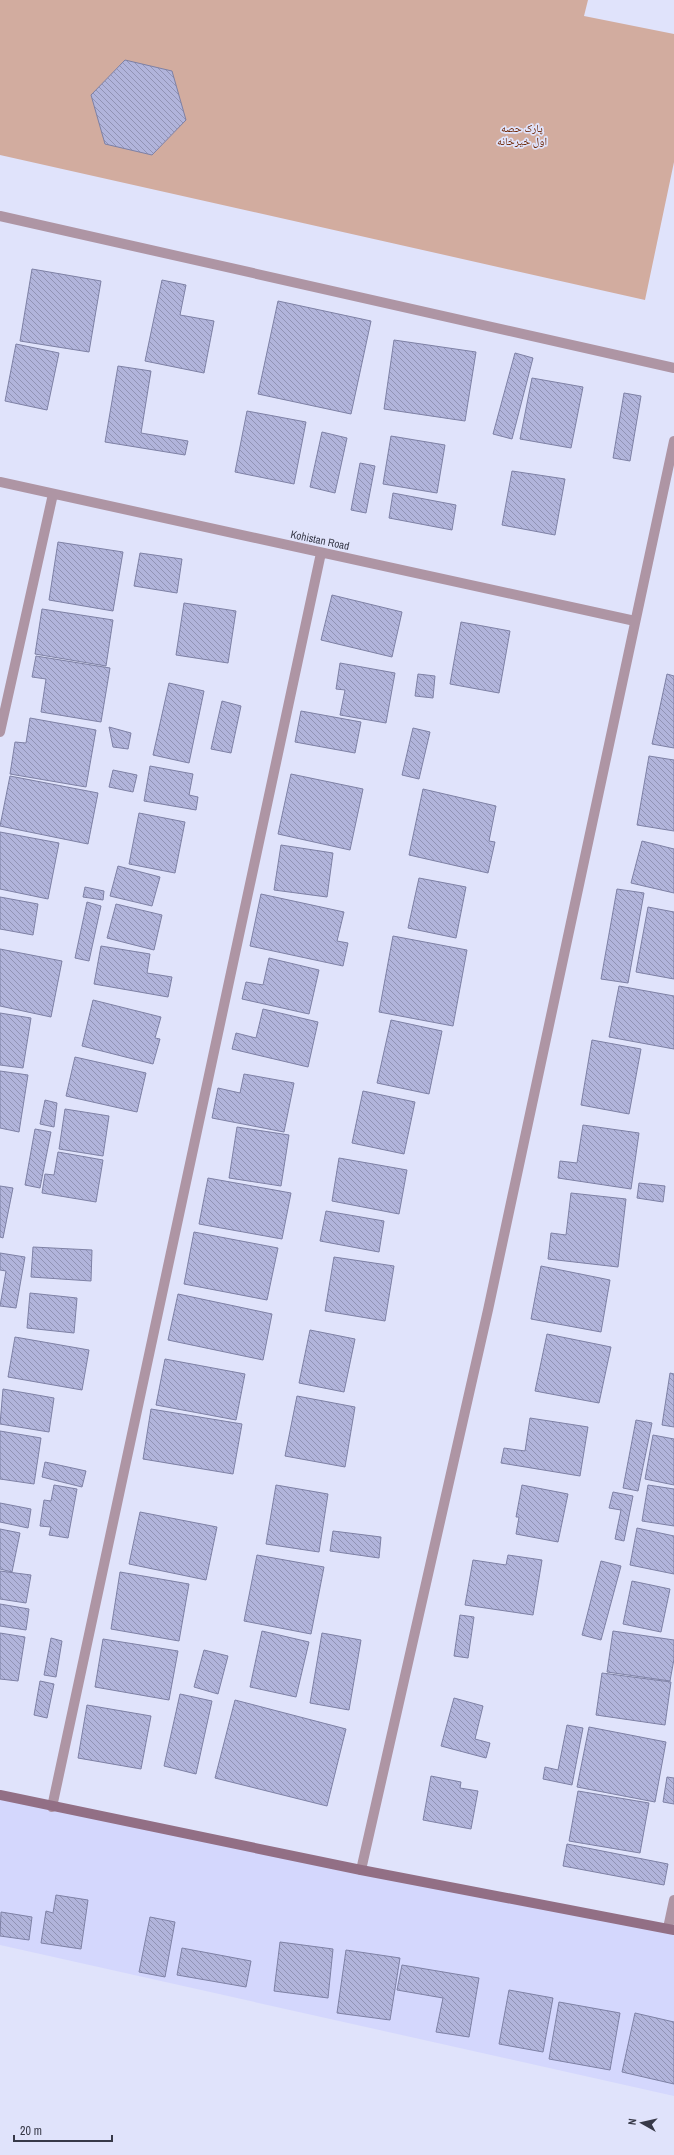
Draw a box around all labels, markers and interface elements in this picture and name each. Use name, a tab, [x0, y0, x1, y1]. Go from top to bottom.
park label: پارک حصه اول خیرخانه	[497, 121, 547, 148]
street label: Kohistan Road	[289, 527, 351, 553]
north arrow	[622, 2103, 662, 2143]
scale bar	[14, 2117, 112, 2143]
text: N	[625, 2117, 639, 2126]
text: 20 m	[20, 2123, 42, 2139]

